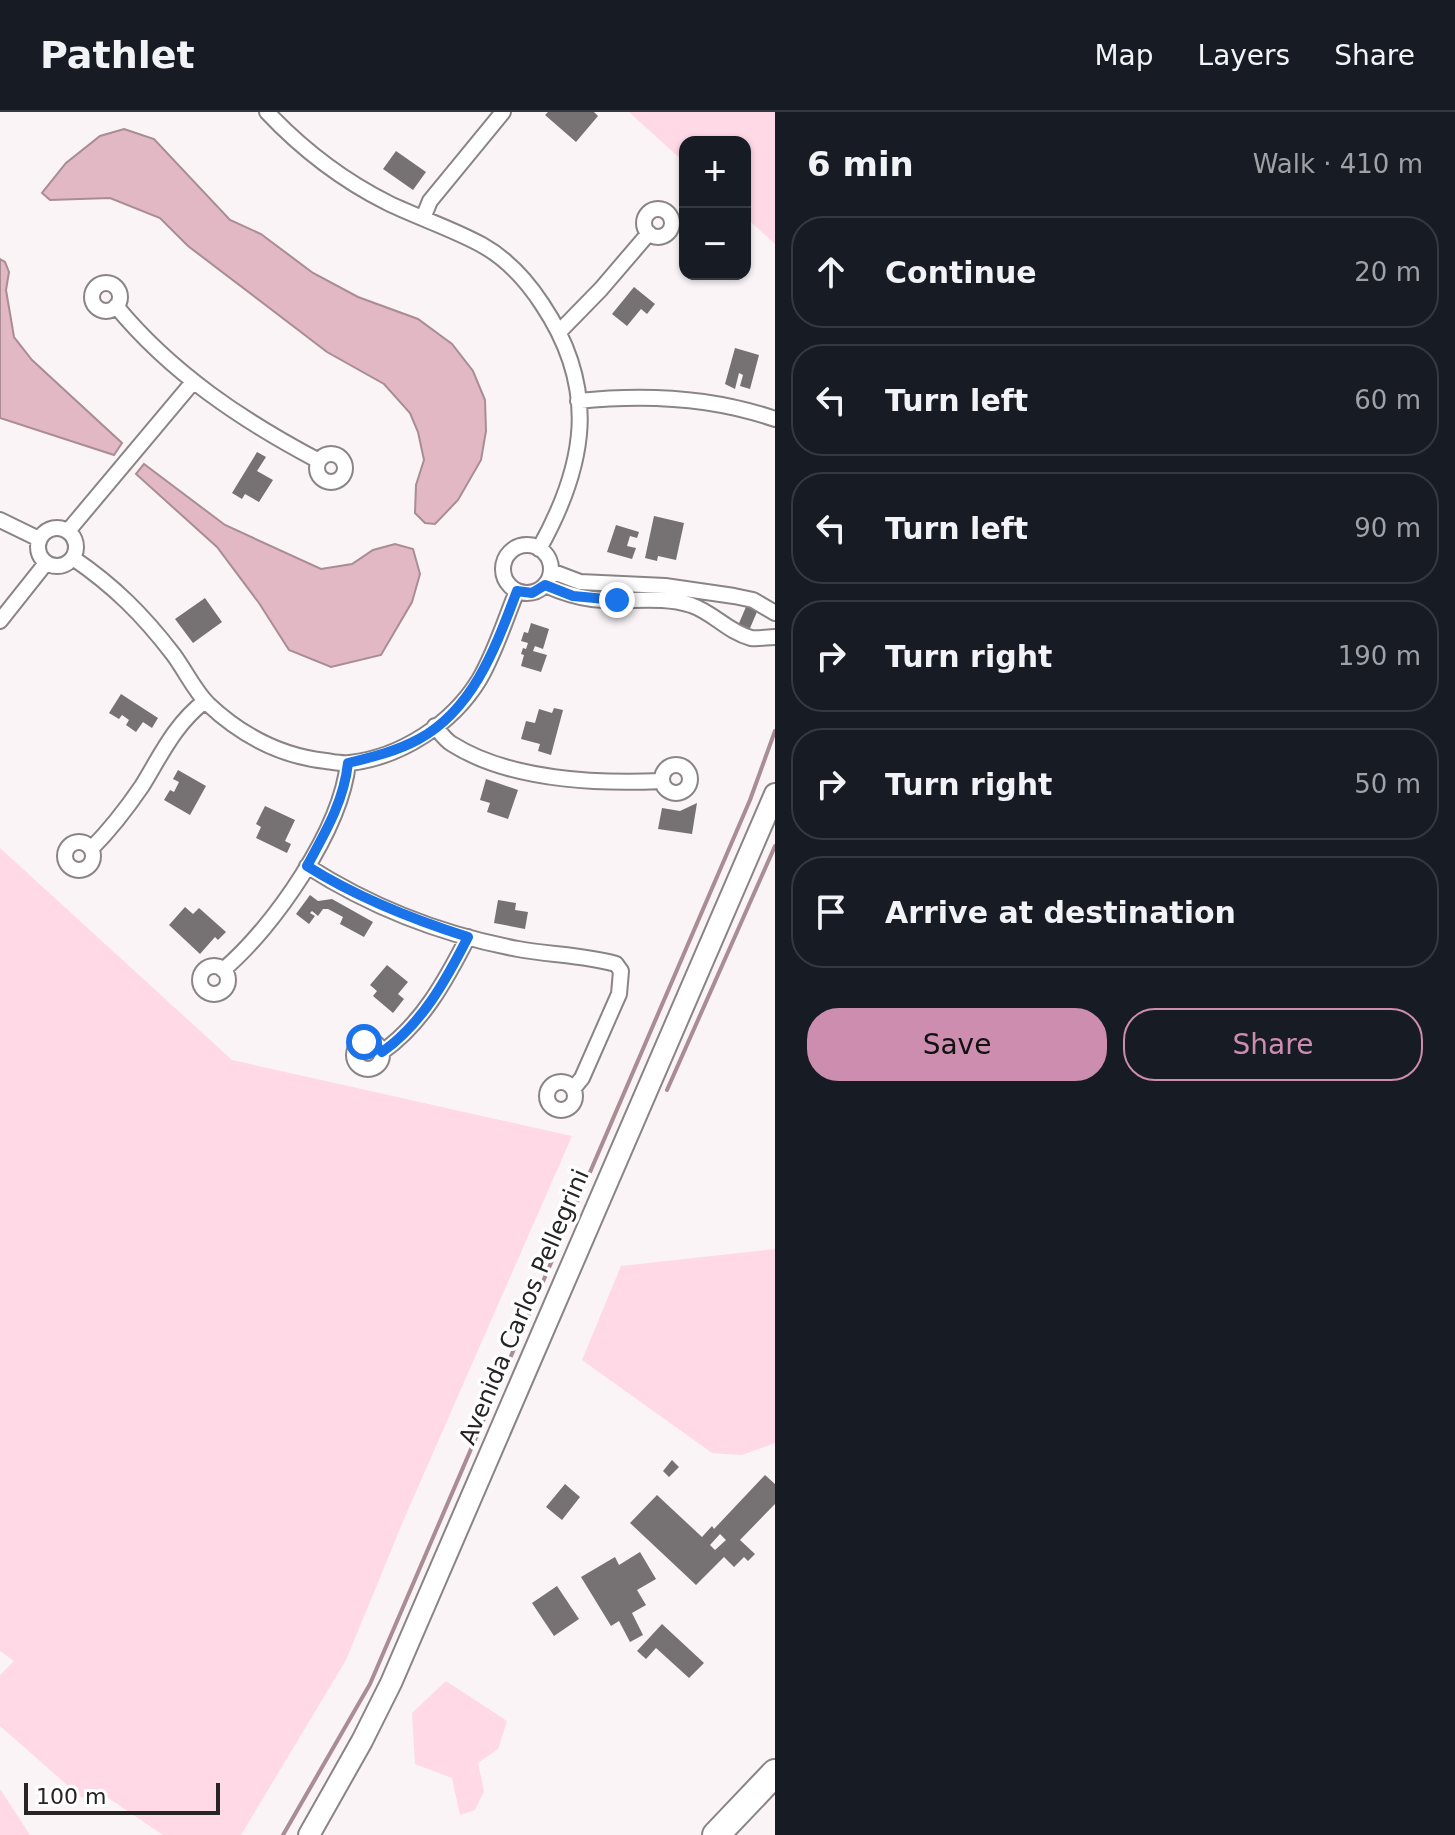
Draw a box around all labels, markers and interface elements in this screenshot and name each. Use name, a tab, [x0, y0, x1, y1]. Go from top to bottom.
text: Pathlet	[40, 33, 195, 77]
text: Map	[1094, 39, 1154, 72]
text: Layers	[1198, 39, 1290, 72]
text: Share	[1334, 39, 1415, 72]
map controls	[679, 136, 751, 280]
button: +	[679, 136, 751, 208]
text: 6 min	[807, 144, 914, 184]
text: Walk · 410 m	[1253, 149, 1423, 179]
button: −	[679, 208, 751, 280]
icon: ahead	[809, 250, 853, 294]
text: Continue	[885, 255, 1037, 290]
text: 20 m	[1354, 257, 1421, 287]
icon: left	[809, 378, 853, 422]
text: Turn left	[885, 383, 1028, 418]
text: 60 m	[1354, 385, 1421, 415]
icon: left	[809, 506, 853, 550]
text: Turn left	[885, 511, 1028, 546]
text: 90 m	[1354, 513, 1421, 543]
route end	[599, 582, 635, 618]
icon: right	[809, 634, 853, 678]
text: Turn right	[885, 639, 1052, 674]
text: 190 m	[1338, 641, 1421, 671]
icon: right	[809, 762, 853, 806]
text: Turn right	[885, 767, 1052, 802]
text: 50 m	[1354, 769, 1421, 799]
icon: arrive	[809, 890, 853, 934]
text: Arrive at destination	[885, 895, 1236, 930]
button: Save	[807, 1008, 1107, 1081]
button: Share	[1123, 1008, 1423, 1081]
route start	[346, 1024, 382, 1060]
street label: Avenida Carlos Pellegrini	[453, 1165, 595, 1449]
scale bar	[24, 1779, 220, 1815]
text: 100 m	[36, 1784, 106, 1809]

